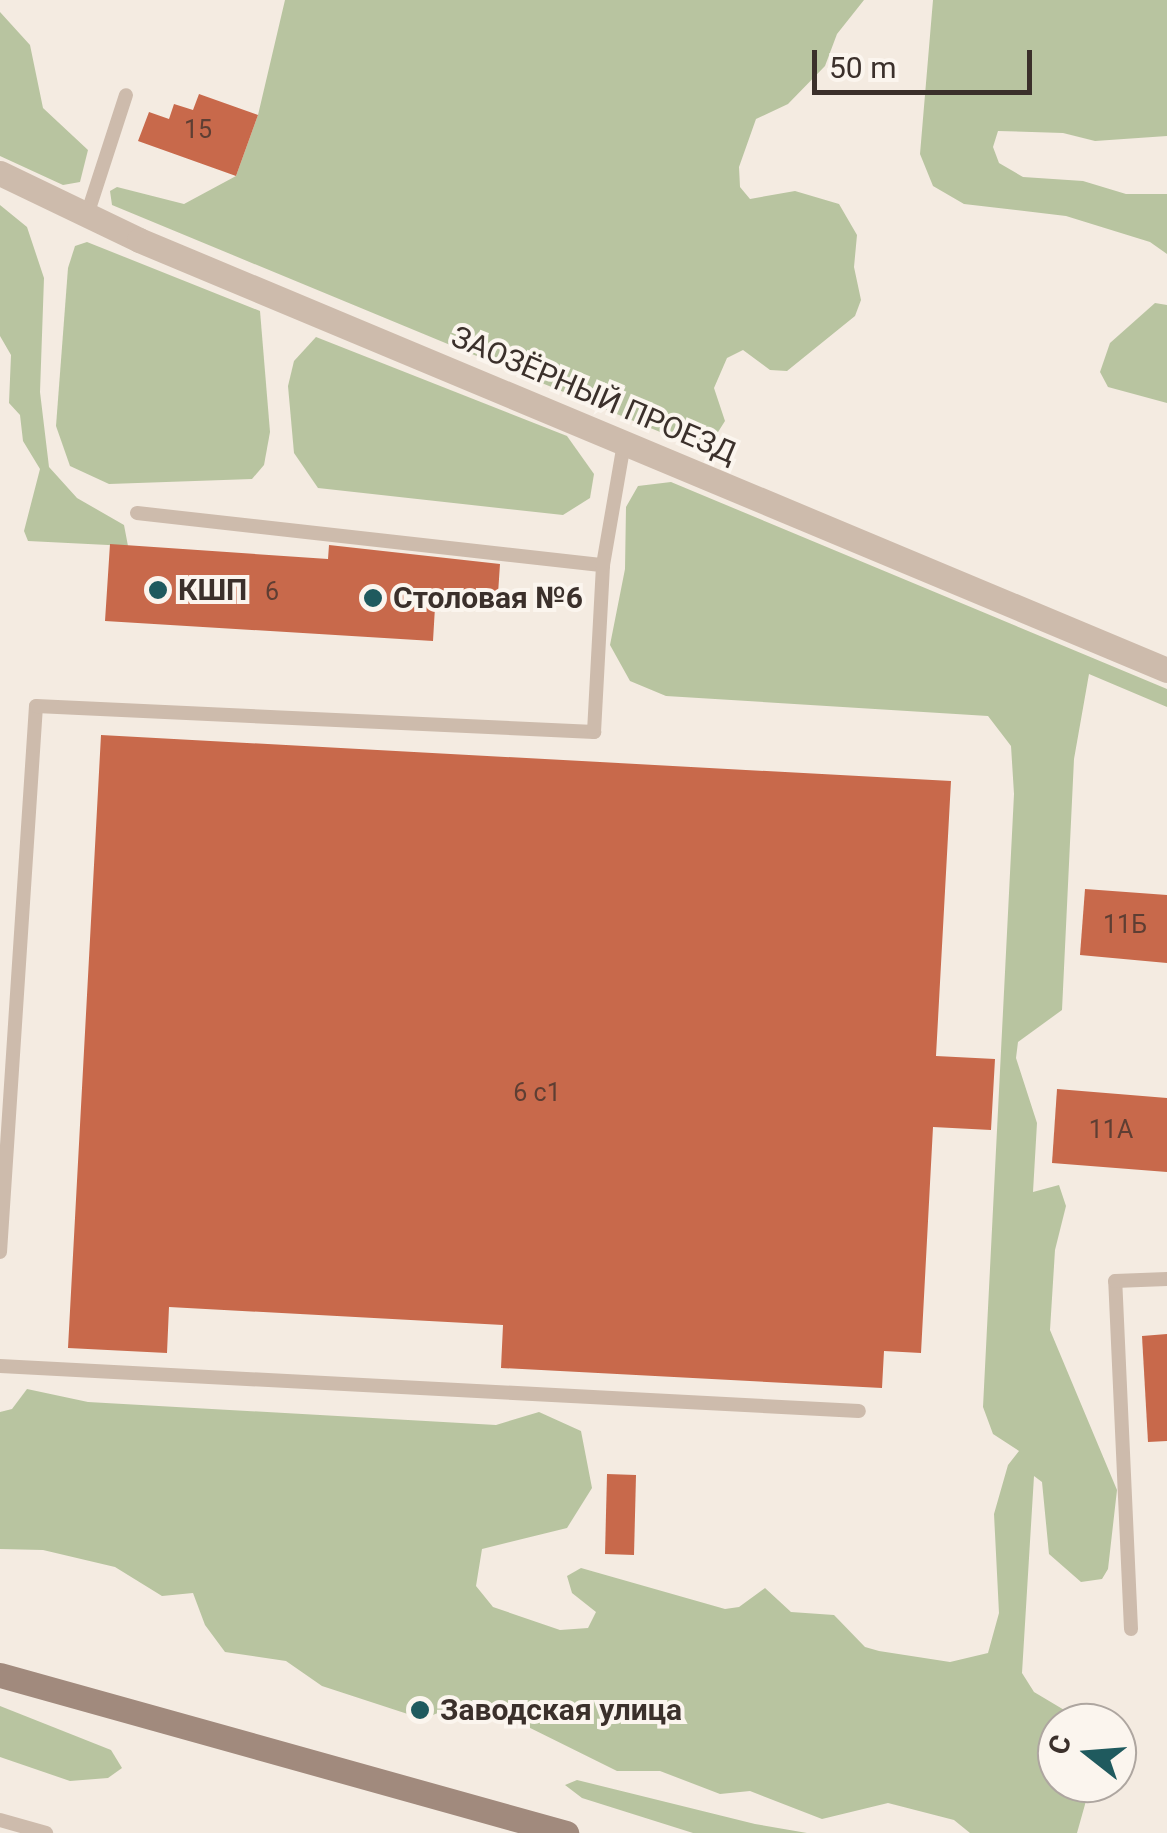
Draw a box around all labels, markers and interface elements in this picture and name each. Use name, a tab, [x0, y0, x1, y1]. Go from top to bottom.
scale bar	[817, 30, 1037, 92]
text: 50 m	[829, 50, 896, 85]
house number: 15	[184, 115, 212, 145]
street label: ЗАОЗЁРНЫЙ ПРОЕЗД	[446, 319, 742, 471]
place label: КШП	[178, 572, 247, 608]
house number: 6	[265, 577, 279, 607]
marker: КШП	[147, 579, 169, 601]
place label: Столовая №6	[393, 580, 583, 616]
marker: Столовая №6	[362, 587, 384, 609]
house number: 11Б	[1103, 910, 1147, 940]
house number: 6 с1	[513, 1078, 561, 1108]
house number: 11А	[1089, 1115, 1133, 1145]
place label: Заводская улица	[440, 1692, 682, 1728]
marker: Заводская улица	[409, 1699, 431, 1721]
north arrow	[1037, 1703, 1137, 1803]
text: С	[1041, 1731, 1078, 1758]

